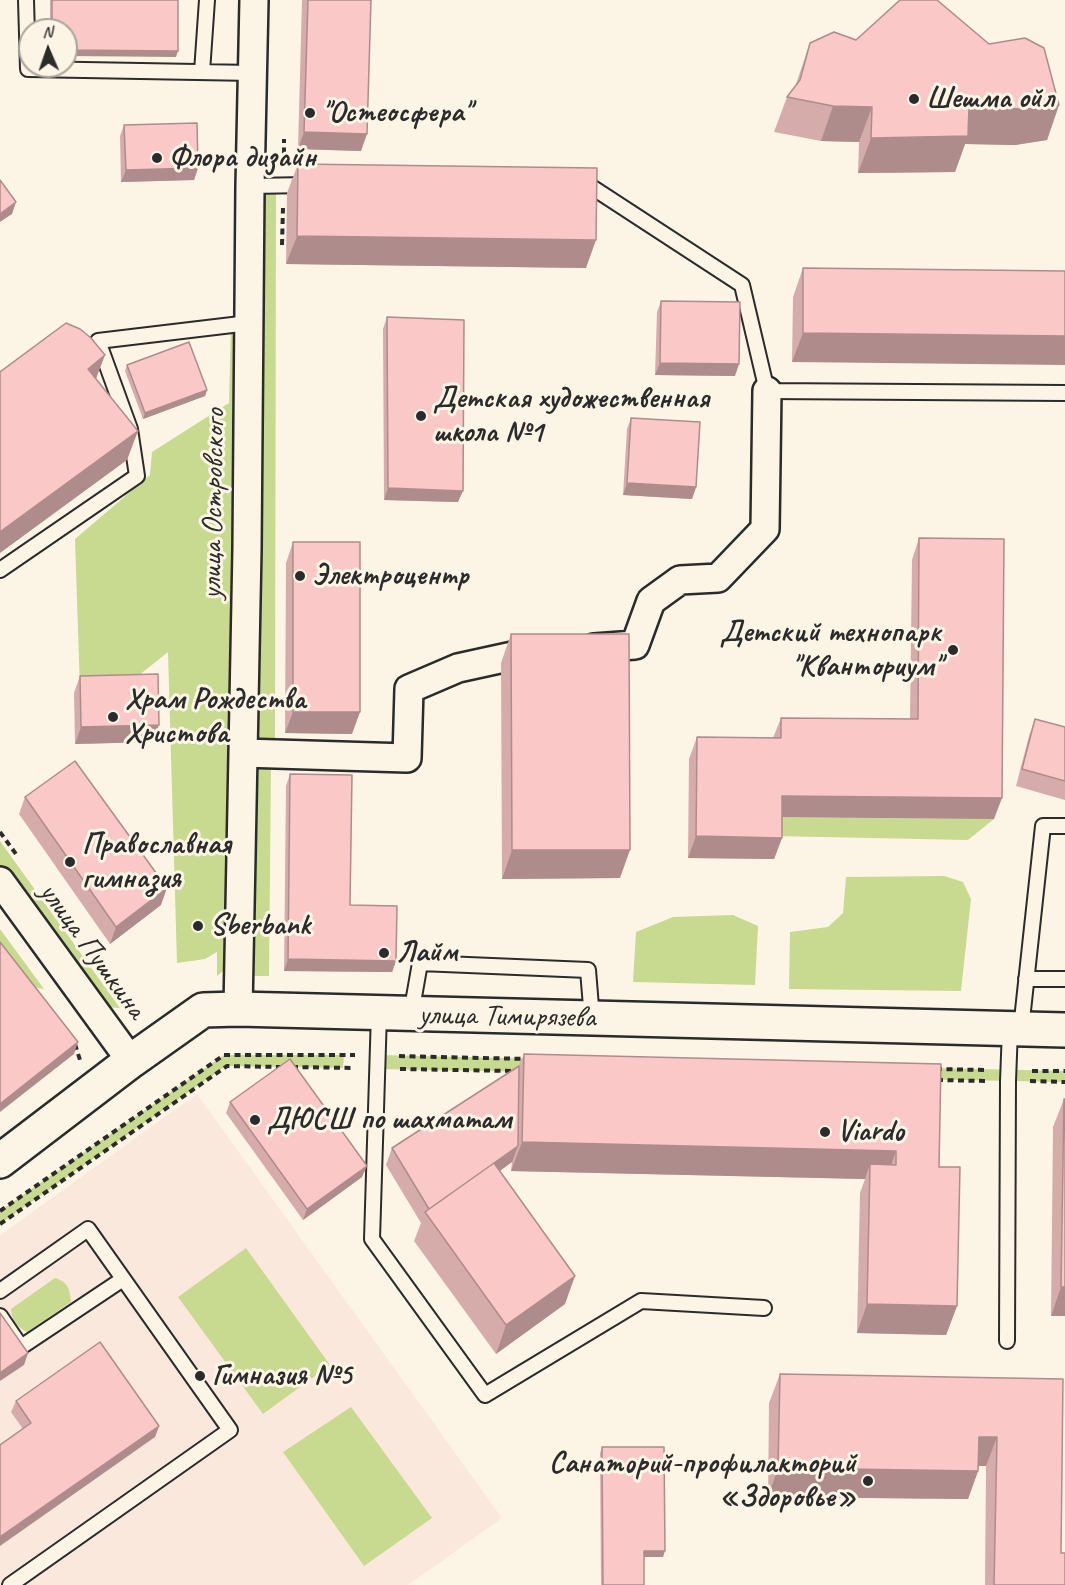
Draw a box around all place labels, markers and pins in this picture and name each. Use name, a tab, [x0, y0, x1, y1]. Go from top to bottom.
place label: Шешма ойл	[926, 81, 1054, 117]
marker: Шешма ойл	[907, 92, 921, 106]
place label: "Остеосфера"	[322, 95, 470, 131]
marker: "Остеосфера"	[303, 106, 317, 120]
place label: Флора дизайн	[169, 140, 316, 176]
marker: Флора дизайн	[150, 151, 164, 165]
place label: Детская художественная школа №1	[433, 381, 709, 452]
marker: Детская художественная школа №1	[414, 409, 428, 423]
place label: Электроцентр	[312, 558, 469, 594]
marker: Электроцентр	[293, 569, 307, 583]
place label: Детский технопарк "Кванториум"	[720, 615, 941, 686]
marker: Детский технопарк "Кванториум"	[946, 643, 960, 657]
place label: Храм Рождества Христова	[125, 682, 305, 752]
marker: Храм Рождества Христова	[106, 710, 120, 724]
place label: Православная гимназия	[82, 827, 231, 898]
marker: Православная гимназия	[63, 855, 77, 869]
place label: Sberbank	[210, 908, 310, 944]
marker: Sberbank	[191, 919, 205, 933]
place label: Лайм	[396, 935, 457, 971]
marker: Лайм	[377, 946, 391, 960]
place label: ДЮСШ по шахматам	[267, 1102, 512, 1138]
marker: ДЮСШ по шахматам	[248, 1113, 262, 1127]
place label: Viardo	[837, 1114, 904, 1150]
marker: Viardo	[818, 1125, 832, 1139]
place label: Гимназия №5	[212, 1358, 352, 1394]
marker: Гимназия №5	[193, 1369, 207, 1383]
place label: Санаторий-профилакторий «Здоровье»	[549, 1446, 856, 1516]
marker: Санаторий-профилакторий «Здоровье»	[861, 1474, 875, 1488]

